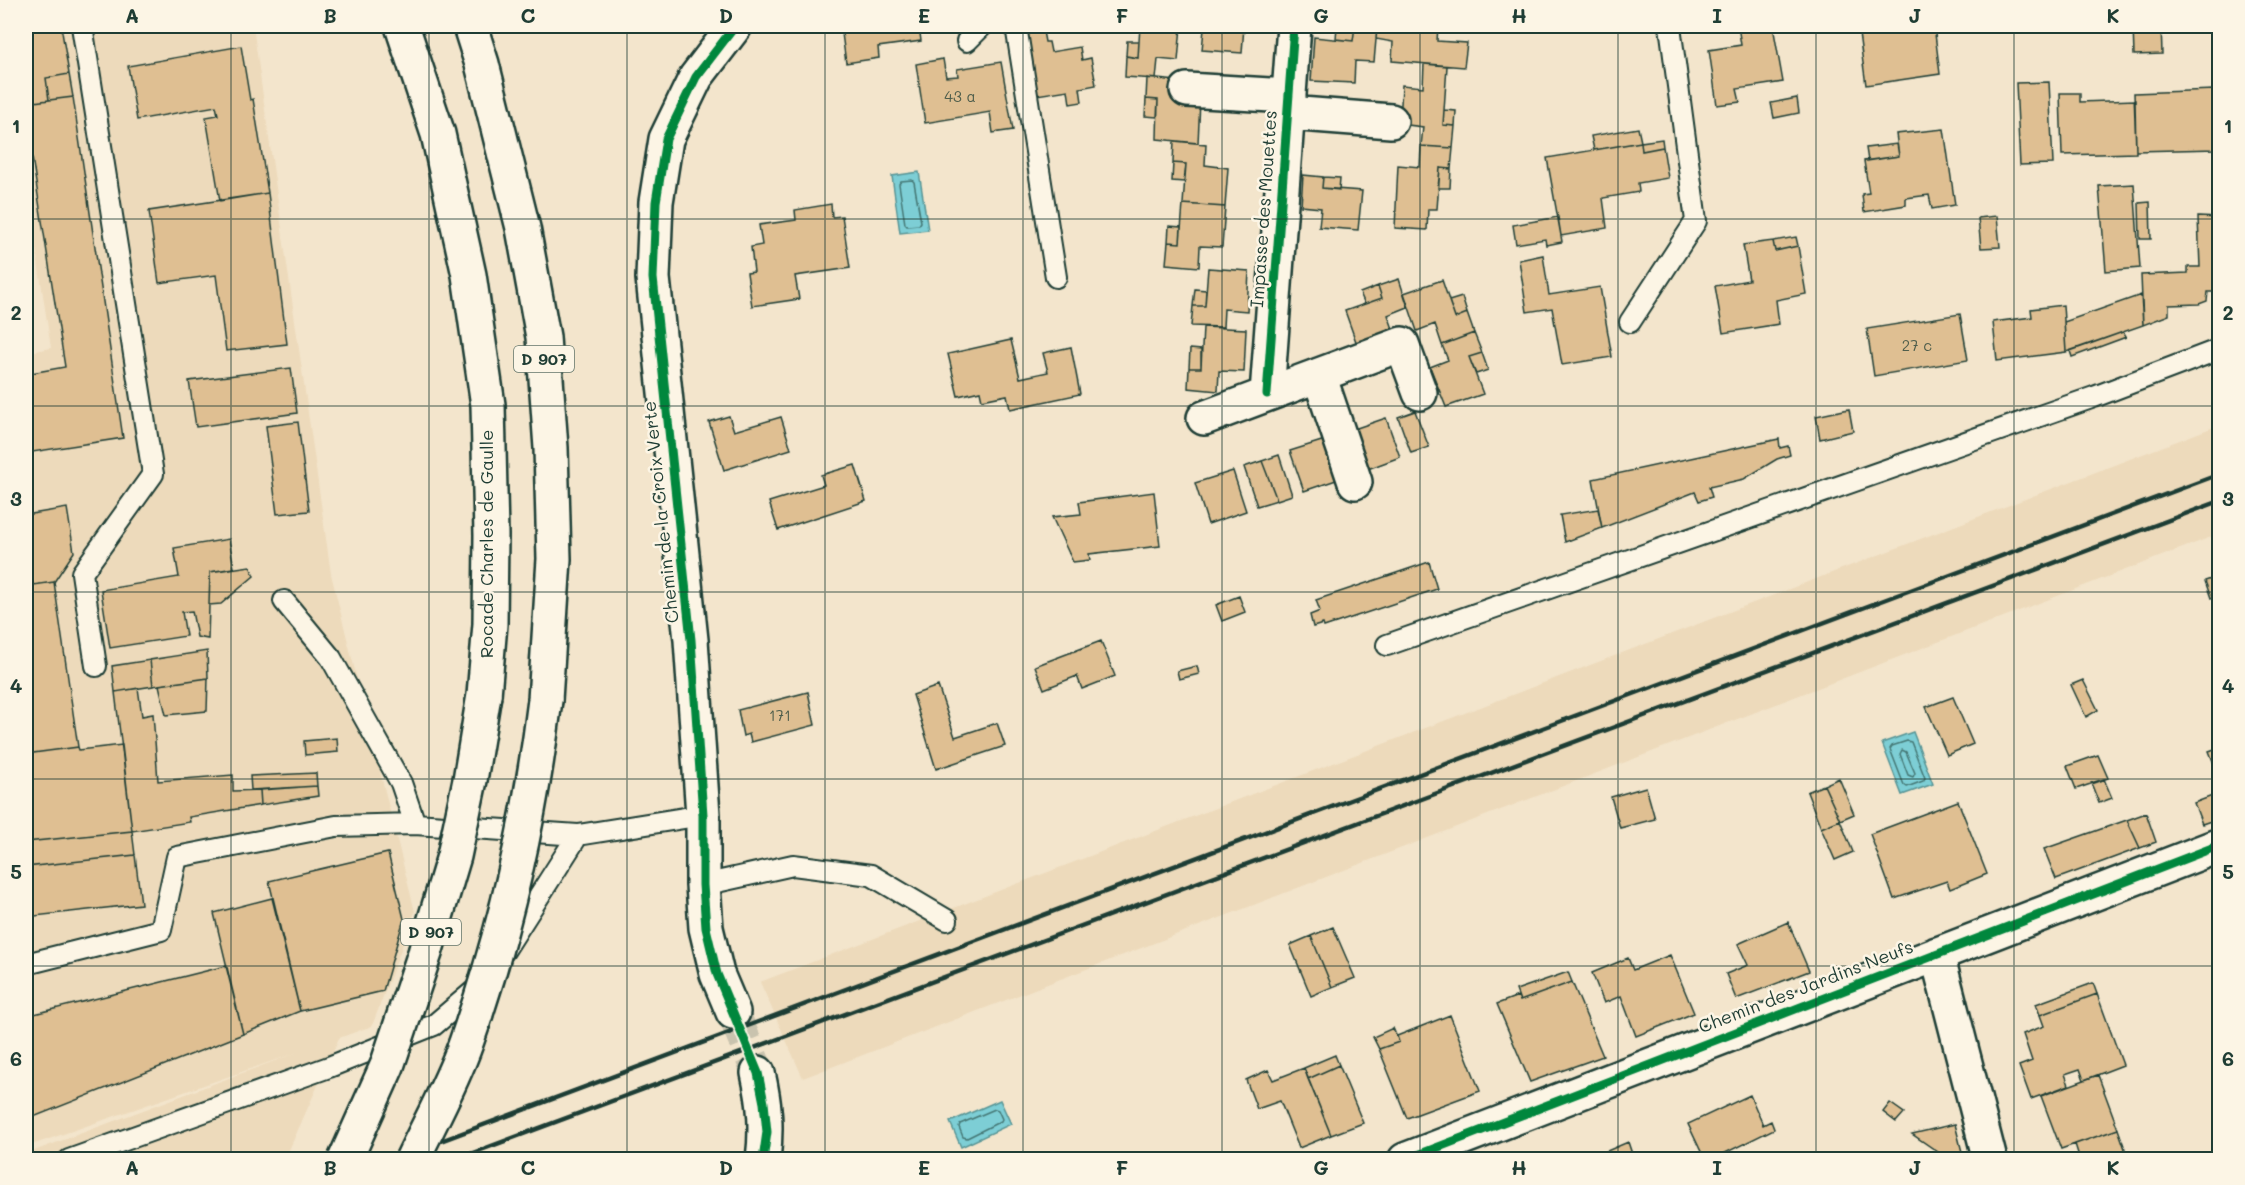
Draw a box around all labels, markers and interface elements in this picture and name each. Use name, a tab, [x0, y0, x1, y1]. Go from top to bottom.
text: A	[125, 2, 139, 28]
text: B	[323, 2, 337, 28]
text: C	[521, 2, 536, 28]
text: D	[719, 2, 733, 28]
text: E	[918, 2, 930, 28]
text: F	[1116, 2, 1129, 28]
text: G	[1313, 2, 1329, 28]
text: H	[1511, 2, 1527, 28]
text: I	[1712, 2, 1722, 28]
text: J	[1908, 2, 1922, 28]
text: K	[2106, 2, 2120, 28]
house number: 43 a	[944, 86, 976, 106]
street label: Impasse des Mouettes	[1244, 109, 1282, 308]
text: 1	[12, 112, 20, 138]
text: 1	[2224, 112, 2232, 138]
text: 2	[10, 299, 22, 325]
text: 2	[2222, 299, 2234, 325]
house number: 27 c	[1902, 335, 1932, 355]
road number: D 907	[514, 346, 574, 372]
street label: Chemin de la Croix Verte	[636, 400, 684, 624]
street label: Rocade Charles de Gaulle	[474, 430, 498, 658]
text: 3	[10, 485, 22, 511]
text: 3	[2222, 485, 2234, 511]
text: 4	[10, 672, 23, 698]
text: 4	[2222, 672, 2235, 698]
house number: 171	[769, 705, 791, 725]
text: 5	[10, 858, 22, 884]
text: 5	[2222, 858, 2234, 884]
road number: D 907	[401, 919, 461, 945]
street label: Chemin des Jardins Neufs	[1695, 934, 1917, 1038]
text: 6	[10, 1045, 22, 1071]
text: 6	[2222, 1045, 2234, 1071]
text: A	[125, 1154, 139, 1180]
text: B	[323, 1154, 337, 1180]
text: C	[521, 1154, 536, 1180]
text: D	[719, 1154, 733, 1180]
text: E	[918, 1154, 930, 1180]
text: F	[1116, 1154, 1129, 1180]
text: G	[1313, 1154, 1329, 1180]
text: H	[1511, 1154, 1527, 1180]
text: I	[1712, 1154, 1722, 1180]
text: J	[1908, 1154, 1922, 1180]
text: K	[2106, 1154, 2120, 1180]

